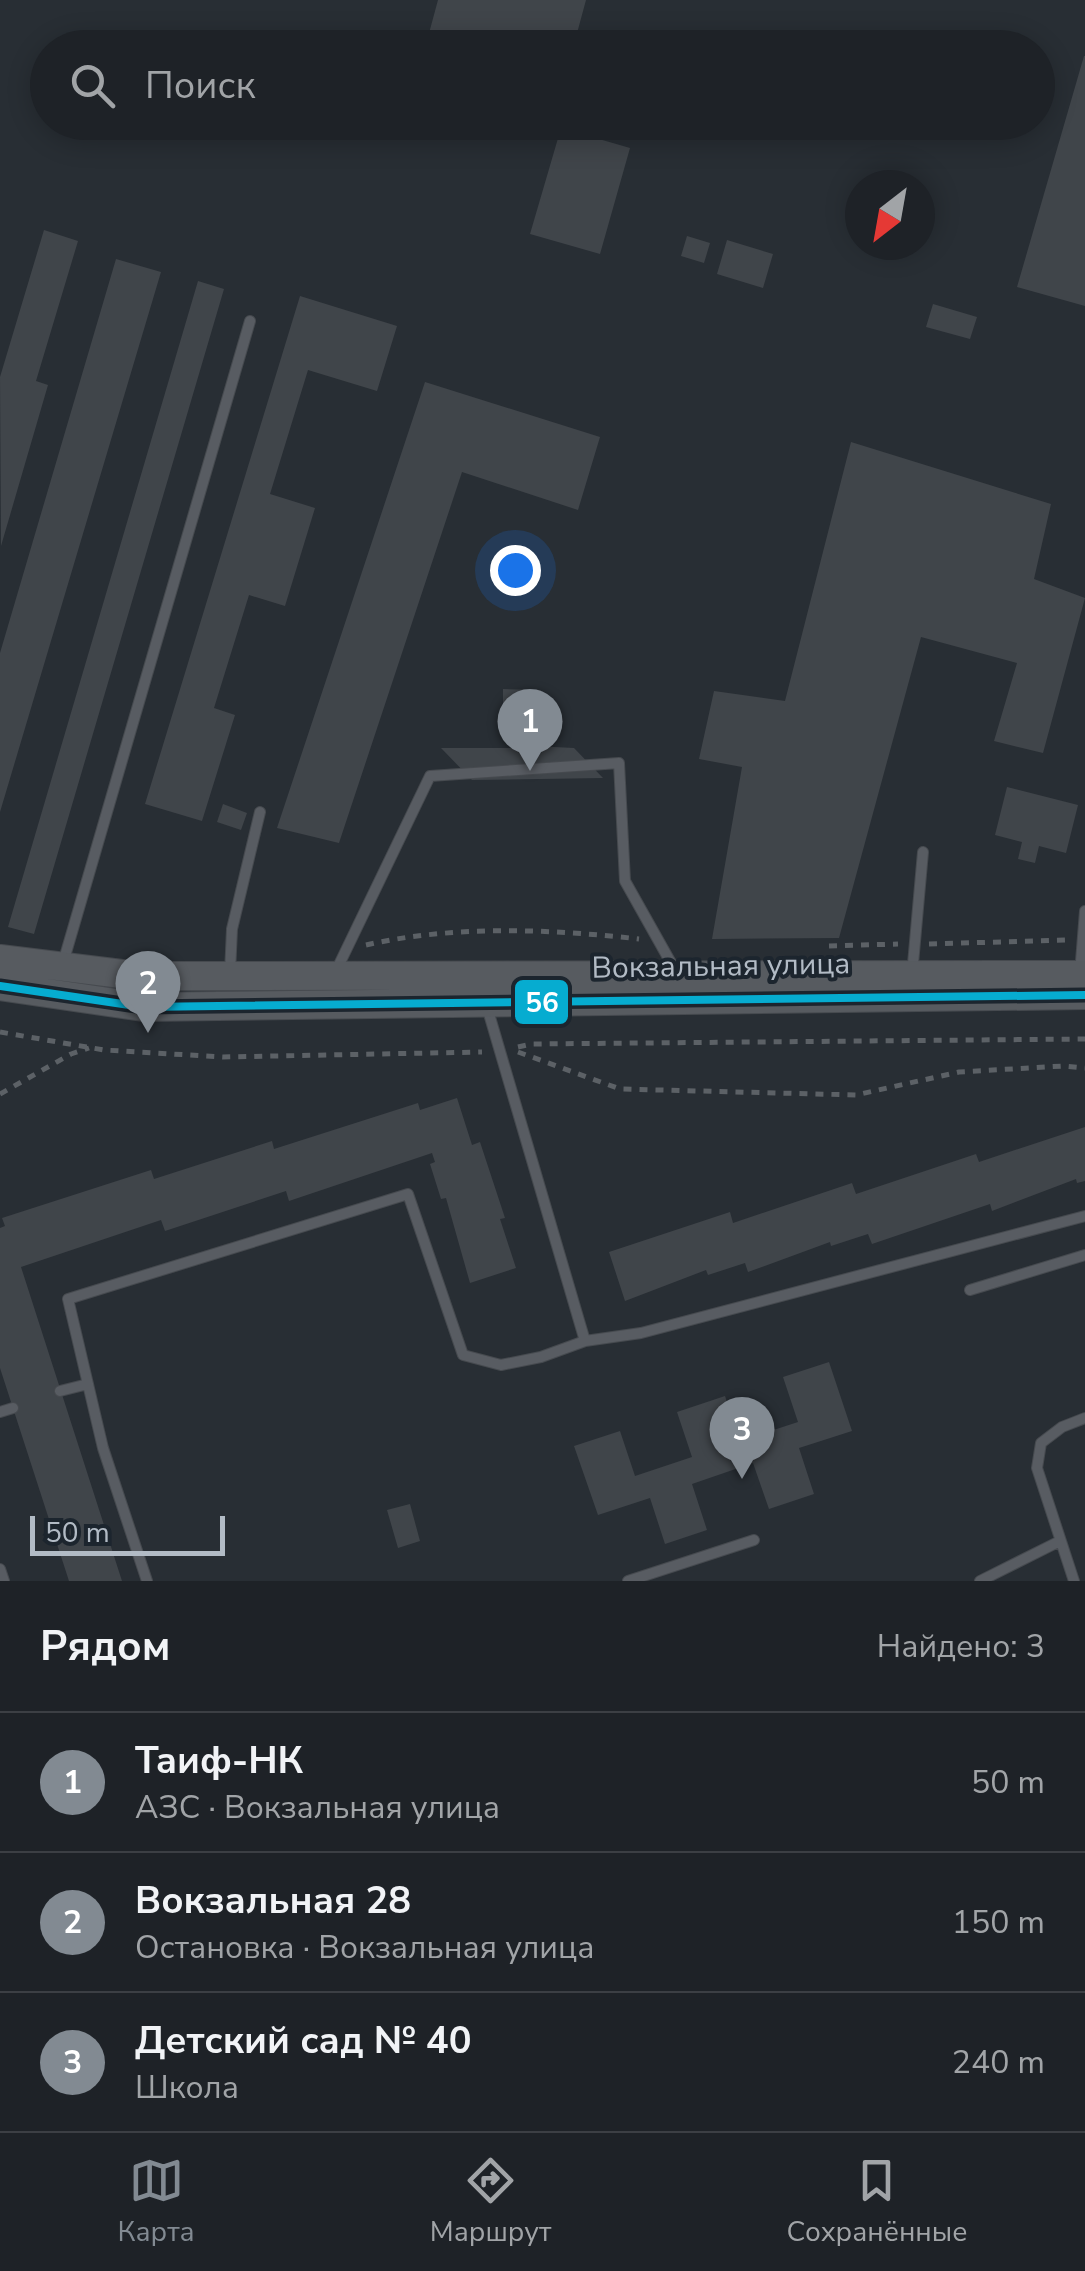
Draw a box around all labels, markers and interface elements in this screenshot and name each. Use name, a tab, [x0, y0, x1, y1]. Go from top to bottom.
search box	[30, 30, 1055, 140]
icon: search	[65, 58, 120, 113]
text: Поиск	[145, 60, 255, 111]
north arrow	[845, 170, 935, 260]
your location	[490, 545, 541, 596]
pin: 1	[498, 688, 562, 771]
street label: Вокзальная улица	[591, 943, 851, 989]
pin: 2	[116, 950, 180, 1033]
line badge: 56	[513, 978, 570, 1026]
text: 56	[525, 984, 559, 1022]
pin: 3	[710, 1396, 774, 1479]
scale bar	[30, 1511, 225, 1556]
text: 50 m	[45, 1514, 110, 1552]
text: Рядом	[40, 1618, 170, 1675]
text: Найдено: 3	[877, 1625, 1045, 1668]
text: Таиф-НК	[135, 1735, 303, 1786]
text: 1	[63, 1761, 82, 1804]
text: 50 m	[971, 1761, 1045, 1804]
text: АЗС · Вокзальная улица	[135, 1786, 500, 1829]
text: Вокзальная 28	[135, 1875, 411, 1926]
text: 2	[63, 1901, 82, 1944]
text: 150 m	[952, 1901, 1045, 1944]
text: Остановка · Вокзальная улица	[135, 1926, 594, 1969]
text: Детский сад № 40	[135, 2015, 471, 2066]
text: 3	[63, 2041, 82, 2084]
text: 240 m	[952, 2041, 1045, 2084]
text: Школа	[135, 2066, 239, 2109]
tab: Карта	[118, 2153, 195, 2251]
tab: Маршрут	[430, 2153, 551, 2251]
tab: Сохранённые	[787, 2153, 967, 2251]

